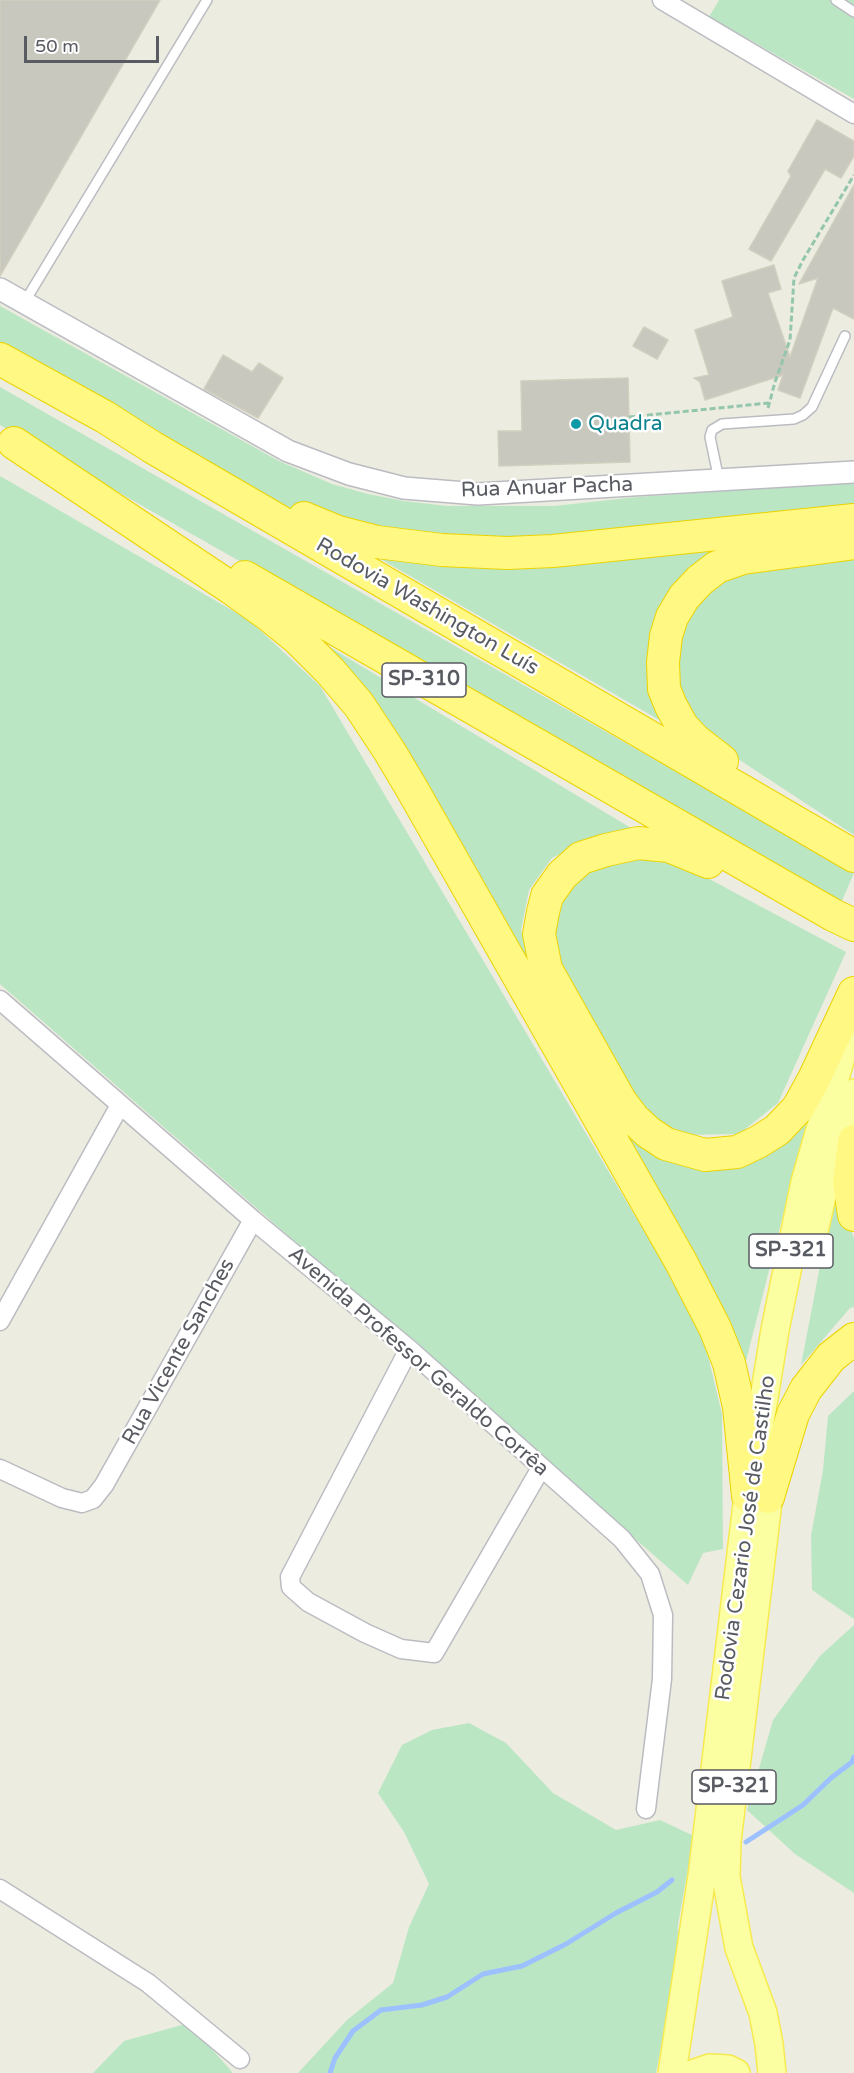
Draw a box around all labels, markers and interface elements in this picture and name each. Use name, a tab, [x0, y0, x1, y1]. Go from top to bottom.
scale bar	[27, 24, 162, 62]
text: 50 m	[35, 35, 79, 57]
place label: Quadra	[588, 411, 663, 437]
marker: Quadra	[569, 417, 583, 431]
street label: Rua Anuar Pacha	[460, 472, 634, 504]
street label: Rodovia Washington Luís	[311, 533, 543, 681]
road number: SP-310	[382, 663, 466, 697]
road number: SP-321	[749, 1234, 833, 1268]
street label: Avenida Professor Geraldo Corrêa	[282, 1242, 554, 1482]
street label: Rua Vicente Sanches	[117, 1255, 241, 1449]
street label: Rodovia Cezario José de Castilho	[711, 1374, 781, 1702]
road number: SP-321	[692, 1770, 776, 1804]

